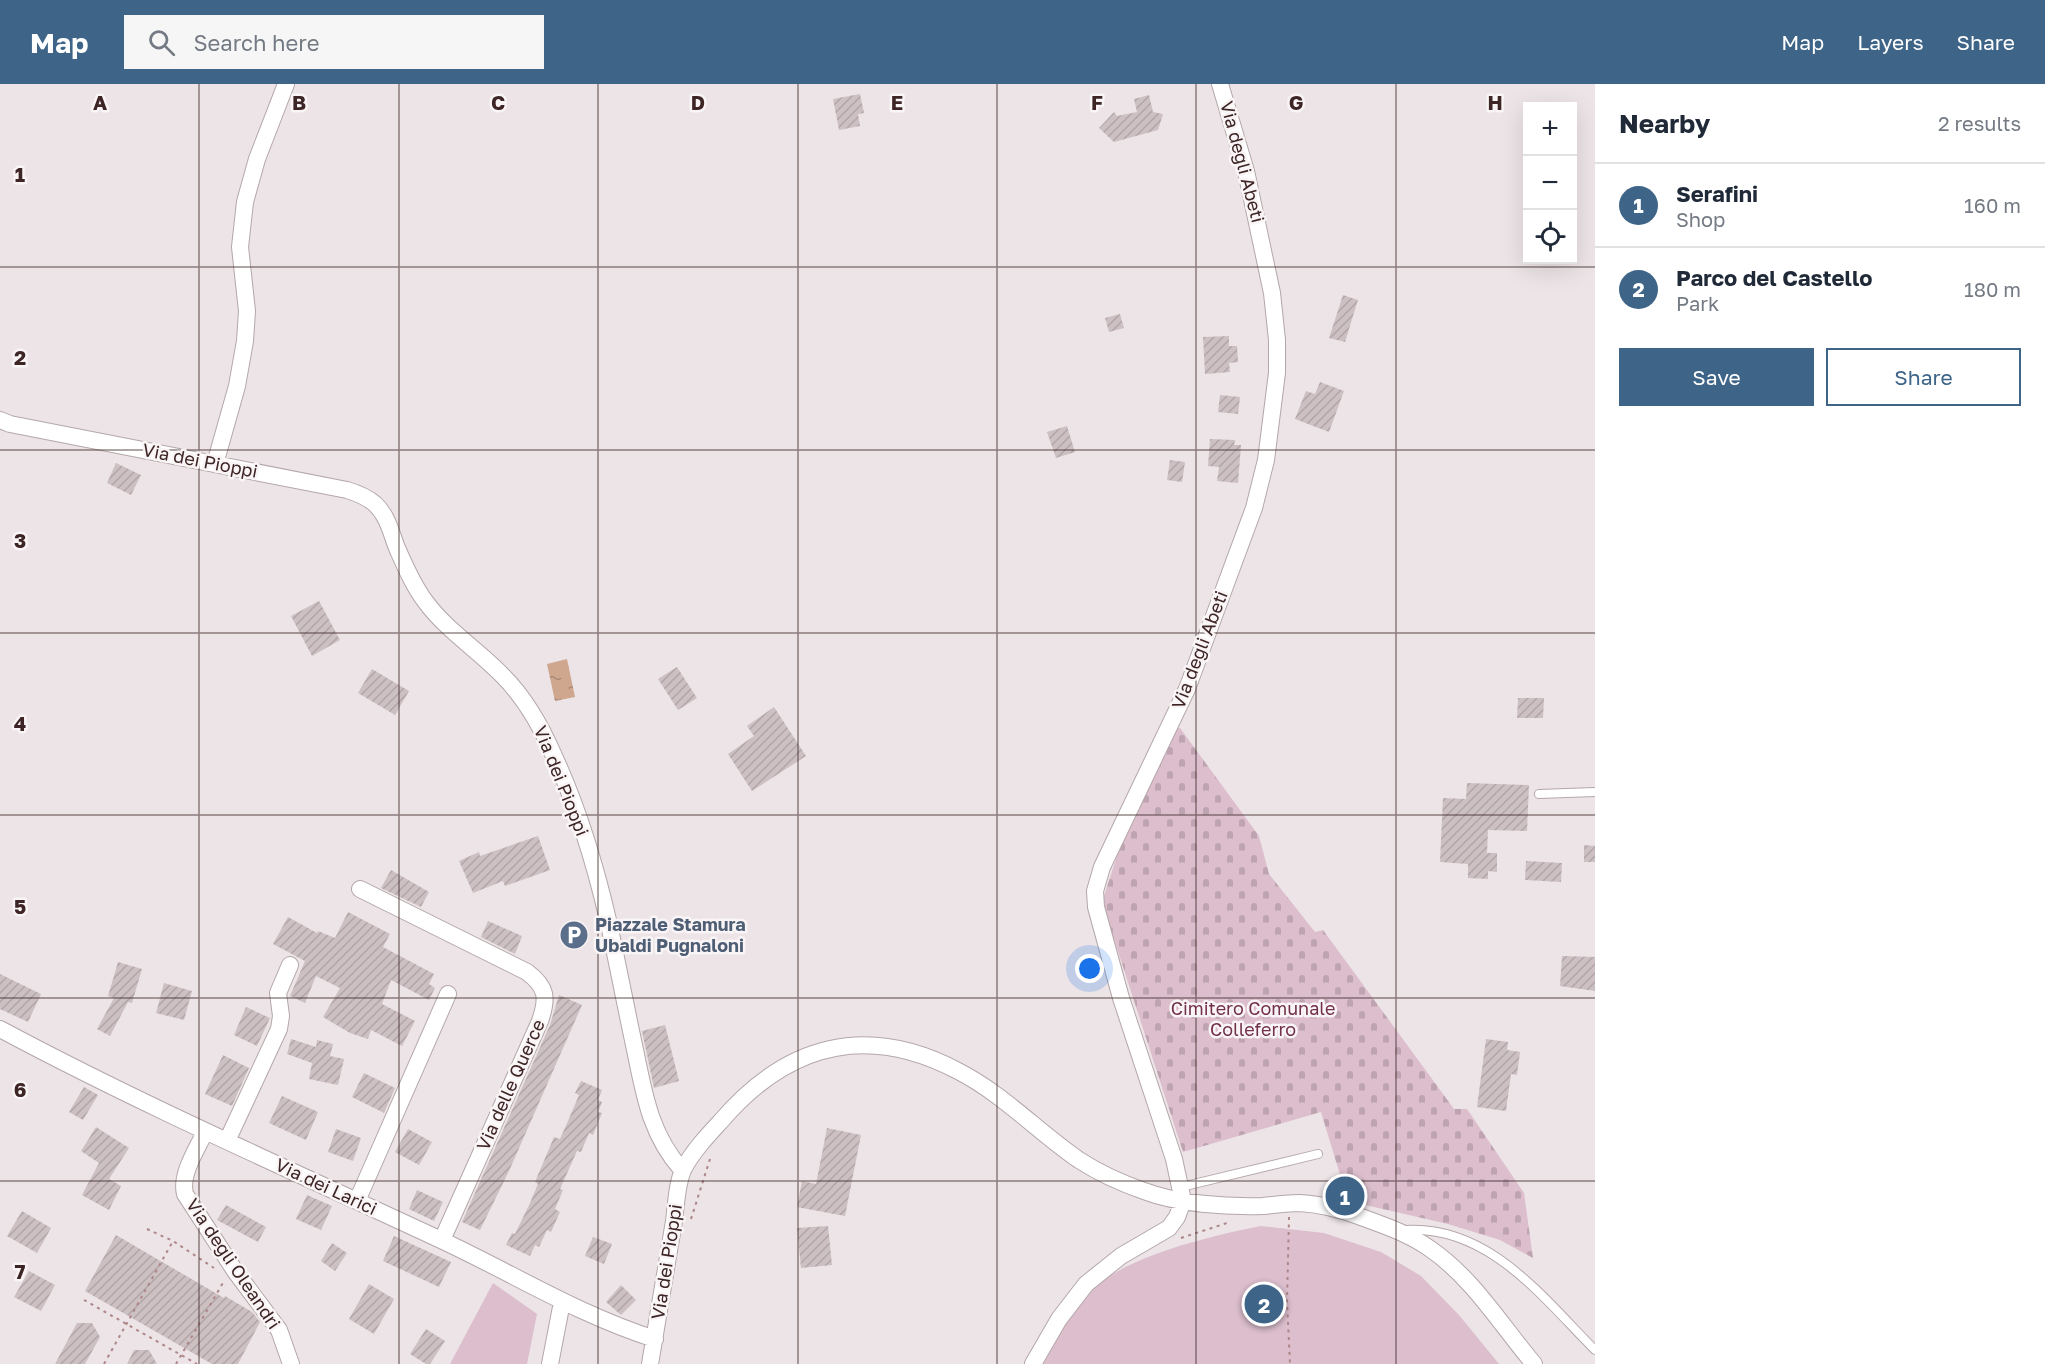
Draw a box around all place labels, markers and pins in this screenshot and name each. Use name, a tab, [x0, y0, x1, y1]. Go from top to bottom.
place label: Piazzale Stamura Ubaldi Pugnaloni	[595, 913, 746, 956]
parking icon: Piazzale Stamura Ubaldi Pugnaloni	[558, 919, 590, 951]
pin: 1	[1326, 1174, 1364, 1218]
pin: 2	[1244, 1282, 1284, 1326]

